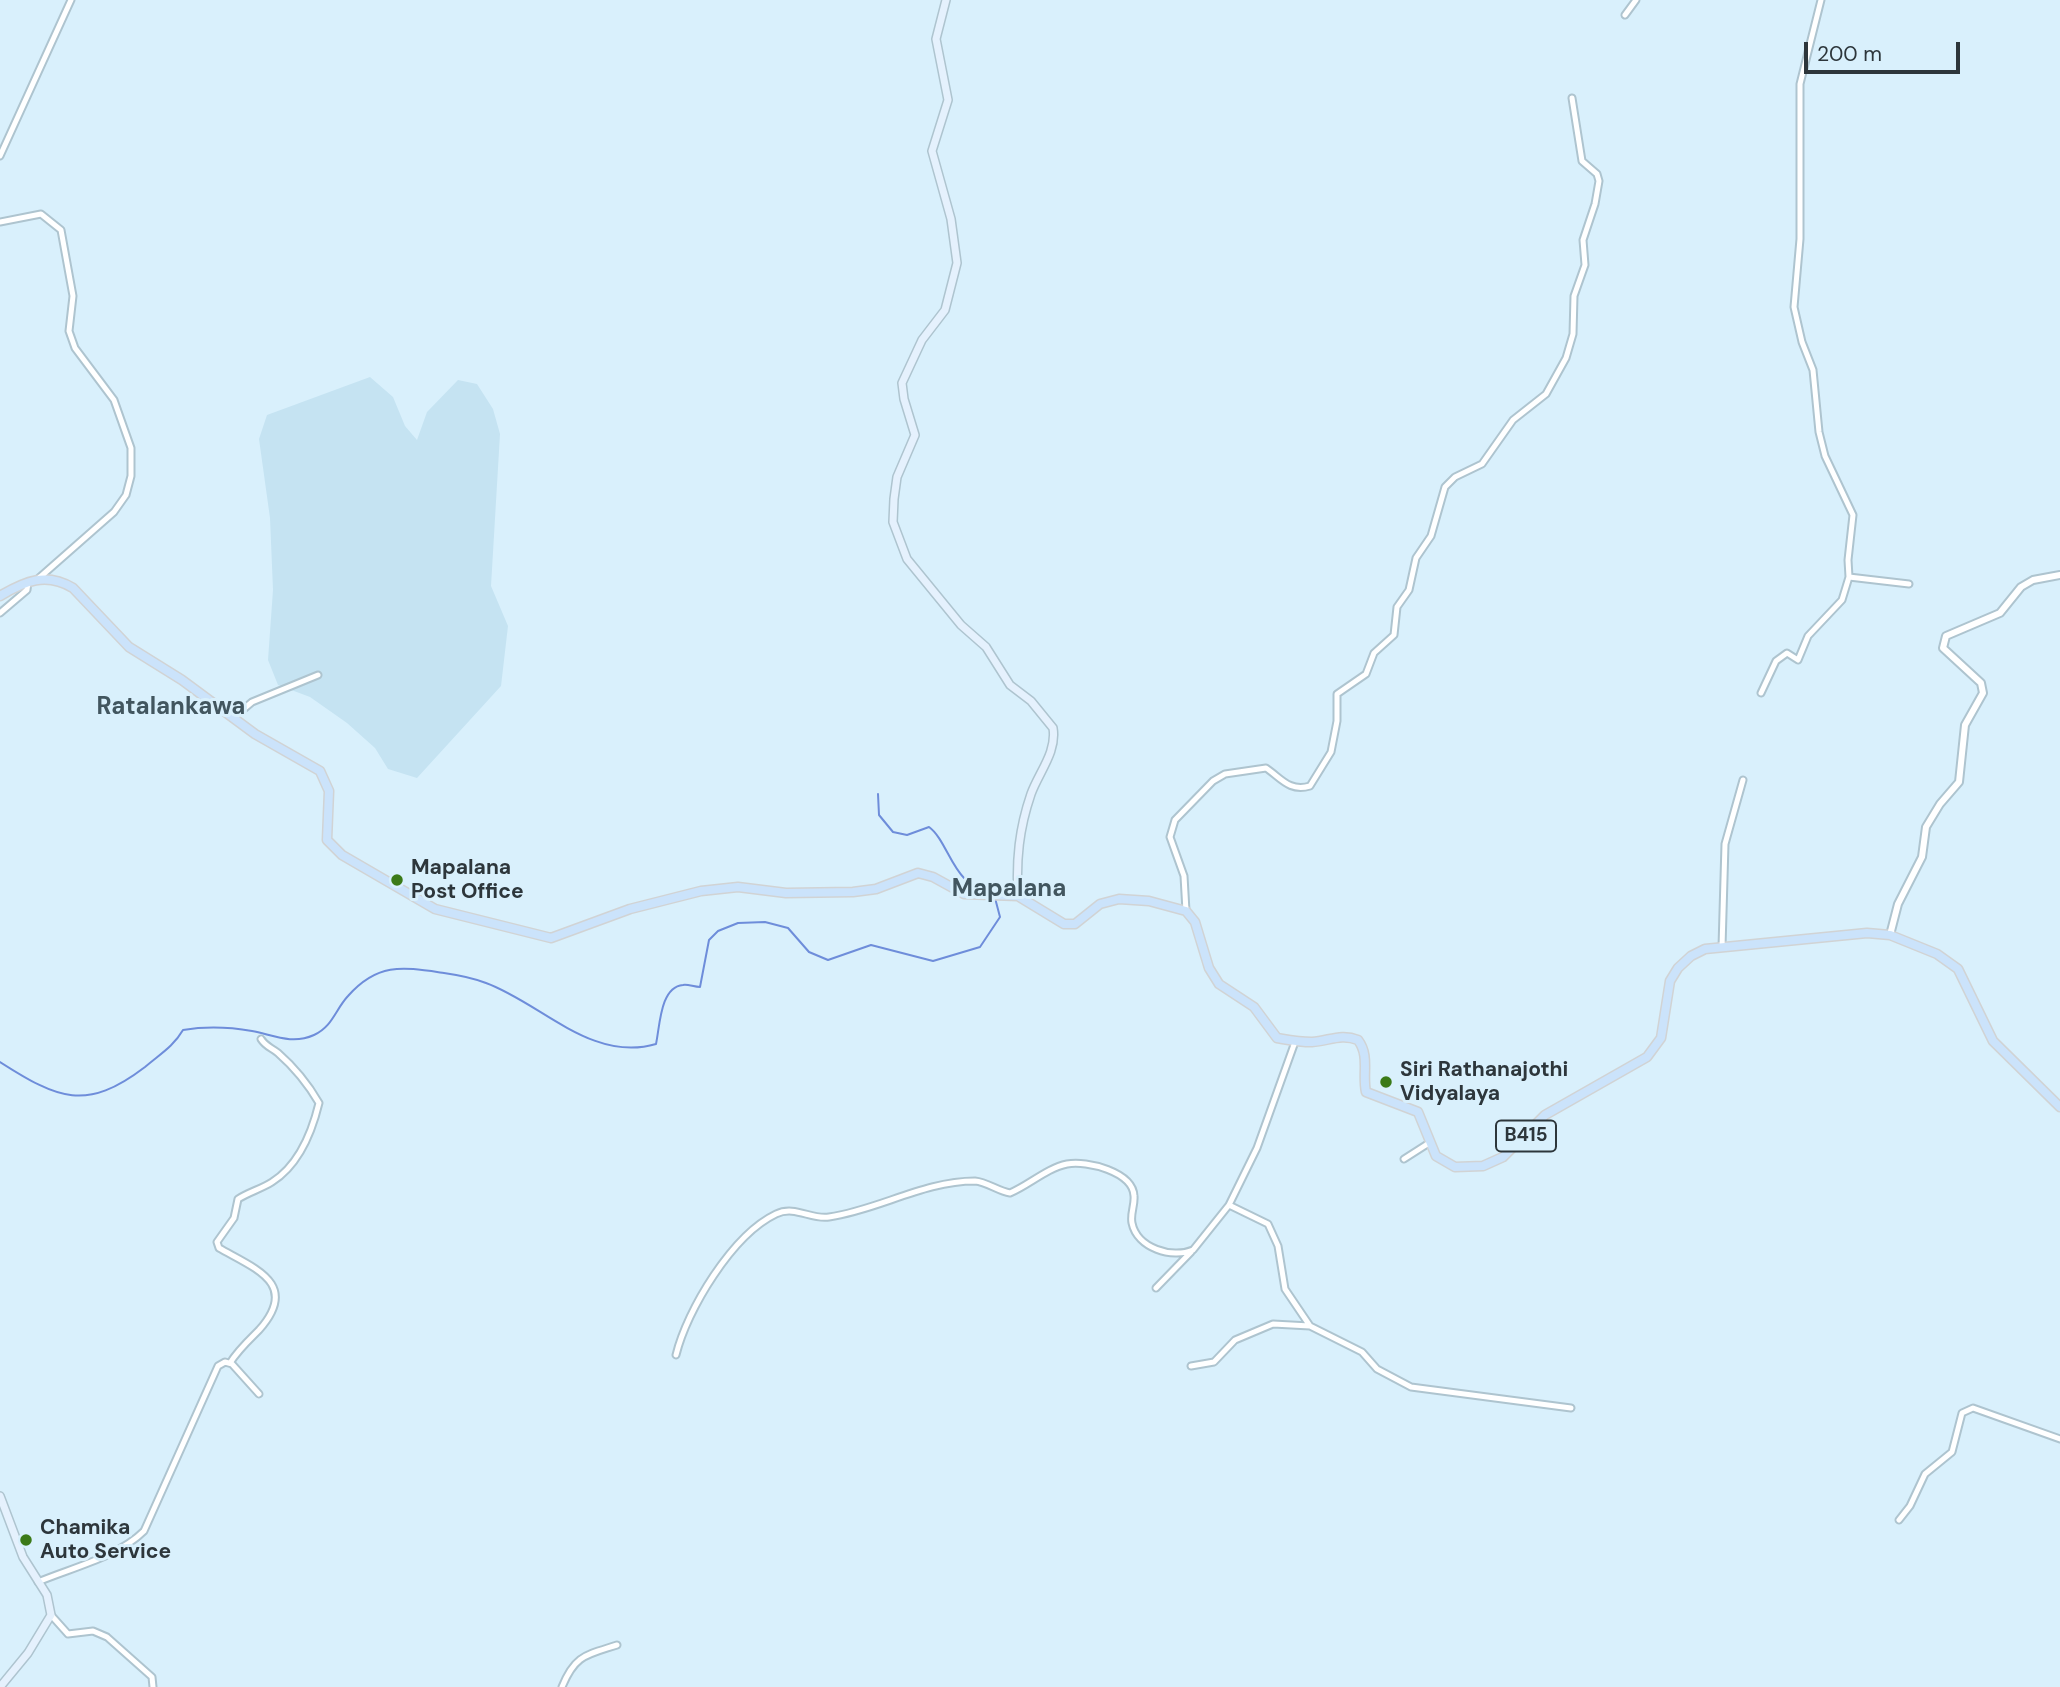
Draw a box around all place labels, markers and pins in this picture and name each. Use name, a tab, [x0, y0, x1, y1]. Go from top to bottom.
place label: Mapalana Post Office	[411, 855, 524, 905]
marker: Mapalana Post Office	[389, 872, 405, 888]
place label: Siri Rathanajothi Vidyalaya	[1400, 1057, 1568, 1107]
marker: Siri Rathanajothi Vidyalaya	[1378, 1074, 1394, 1090]
place label: Chamika Auto Service	[40, 1515, 171, 1565]
marker: Chamika Auto Service	[18, 1532, 34, 1548]

